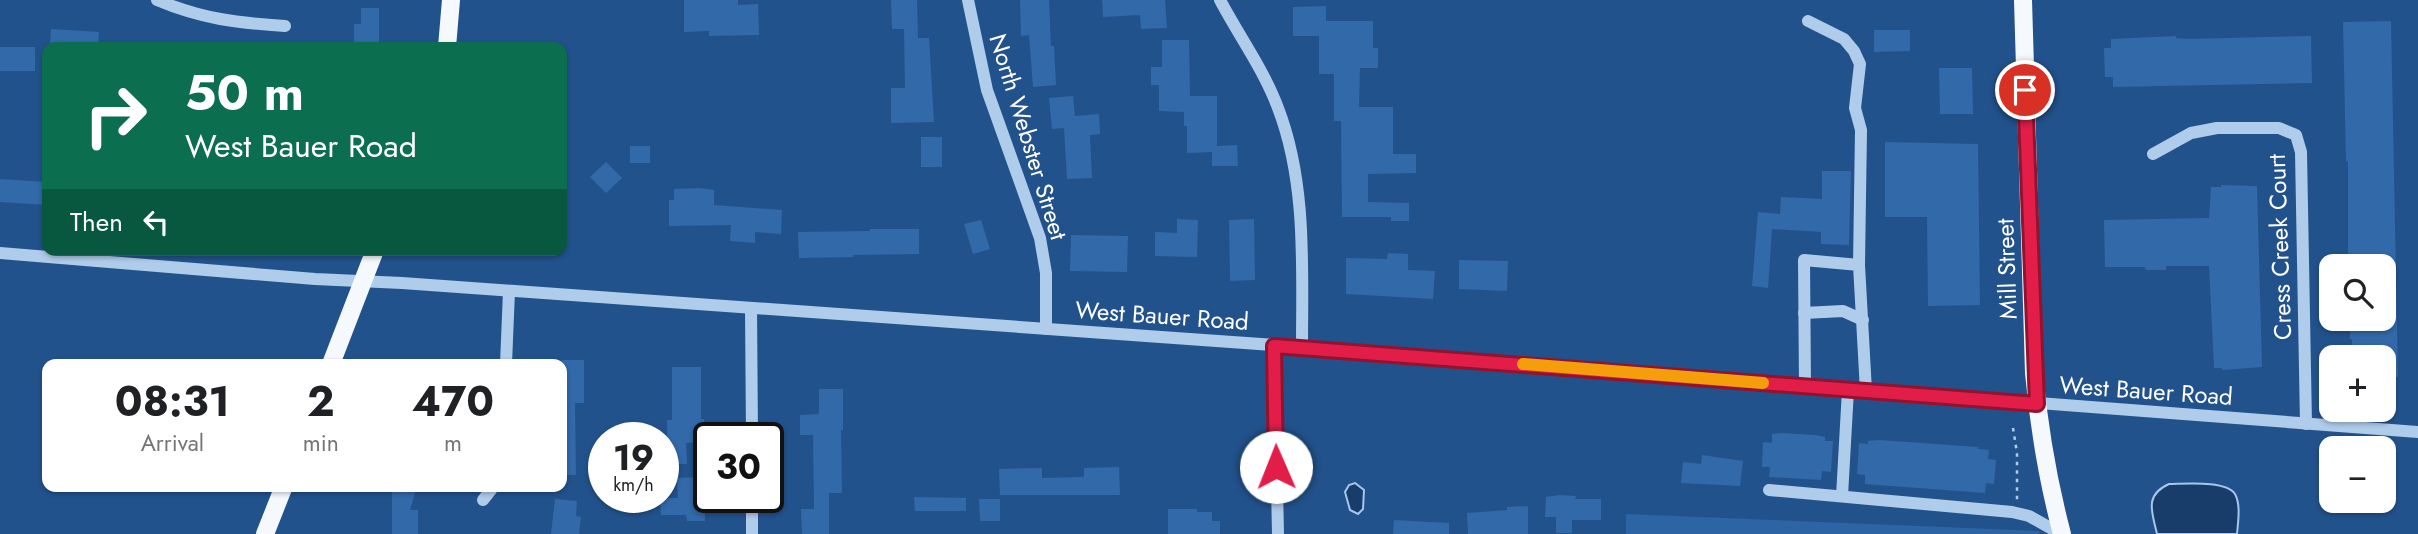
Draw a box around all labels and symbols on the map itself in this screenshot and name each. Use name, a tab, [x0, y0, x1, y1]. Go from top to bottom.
street label: North Webster Street	[980, 29, 1077, 244]
pin	[1995, 60, 2055, 120]
street label: Cress Creek Court	[2259, 153, 2300, 341]
street label: Mill Street	[1987, 218, 2026, 320]
street label: West Bauer Road	[1074, 292, 1250, 339]
street label: West Bauer Road	[2058, 367, 2234, 414]
speed limit sign: 30	[693, 422, 784, 513]
position arrow	[1239, 430, 1313, 504]

